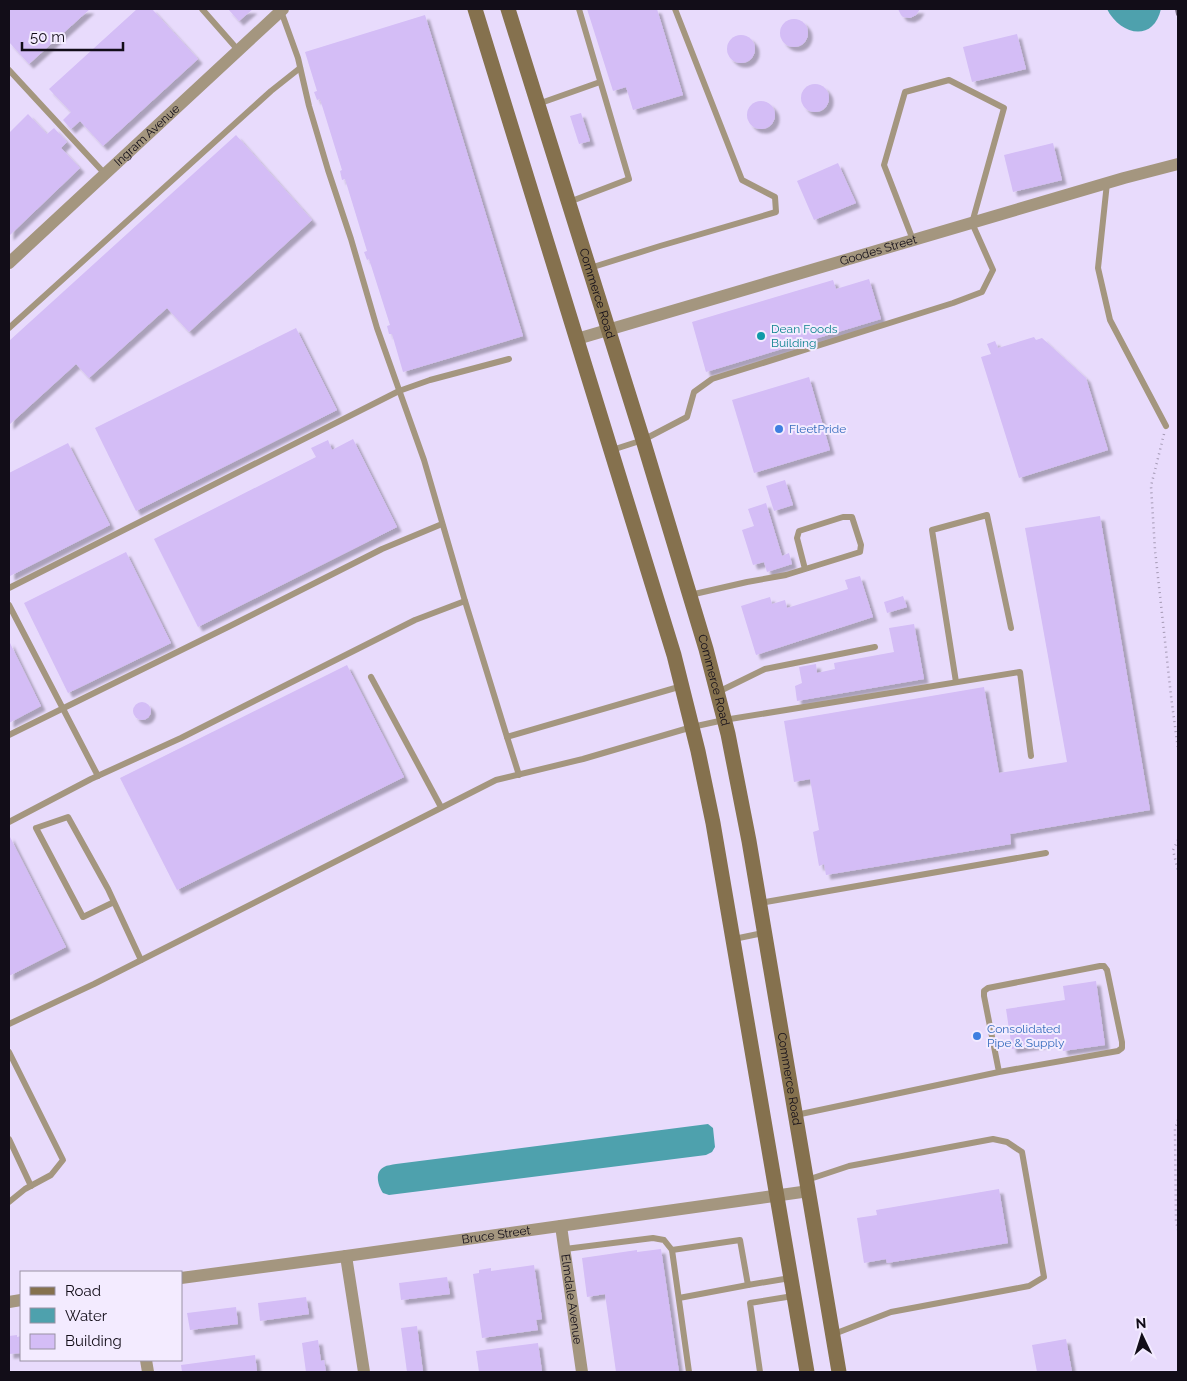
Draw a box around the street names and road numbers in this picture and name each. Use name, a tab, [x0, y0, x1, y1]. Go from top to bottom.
street label: Ingram Avenue	[111, 101, 182, 169]
street label: Goodes Street	[838, 232, 918, 268]
street label: Commerce Road	[576, 246, 618, 340]
street label: Commerce Road	[695, 633, 733, 727]
street label: Commerce Road	[775, 1031, 804, 1126]
street label: Bruce Street	[461, 1223, 531, 1247]
street label: Elmdale Avenue	[558, 1253, 585, 1345]

